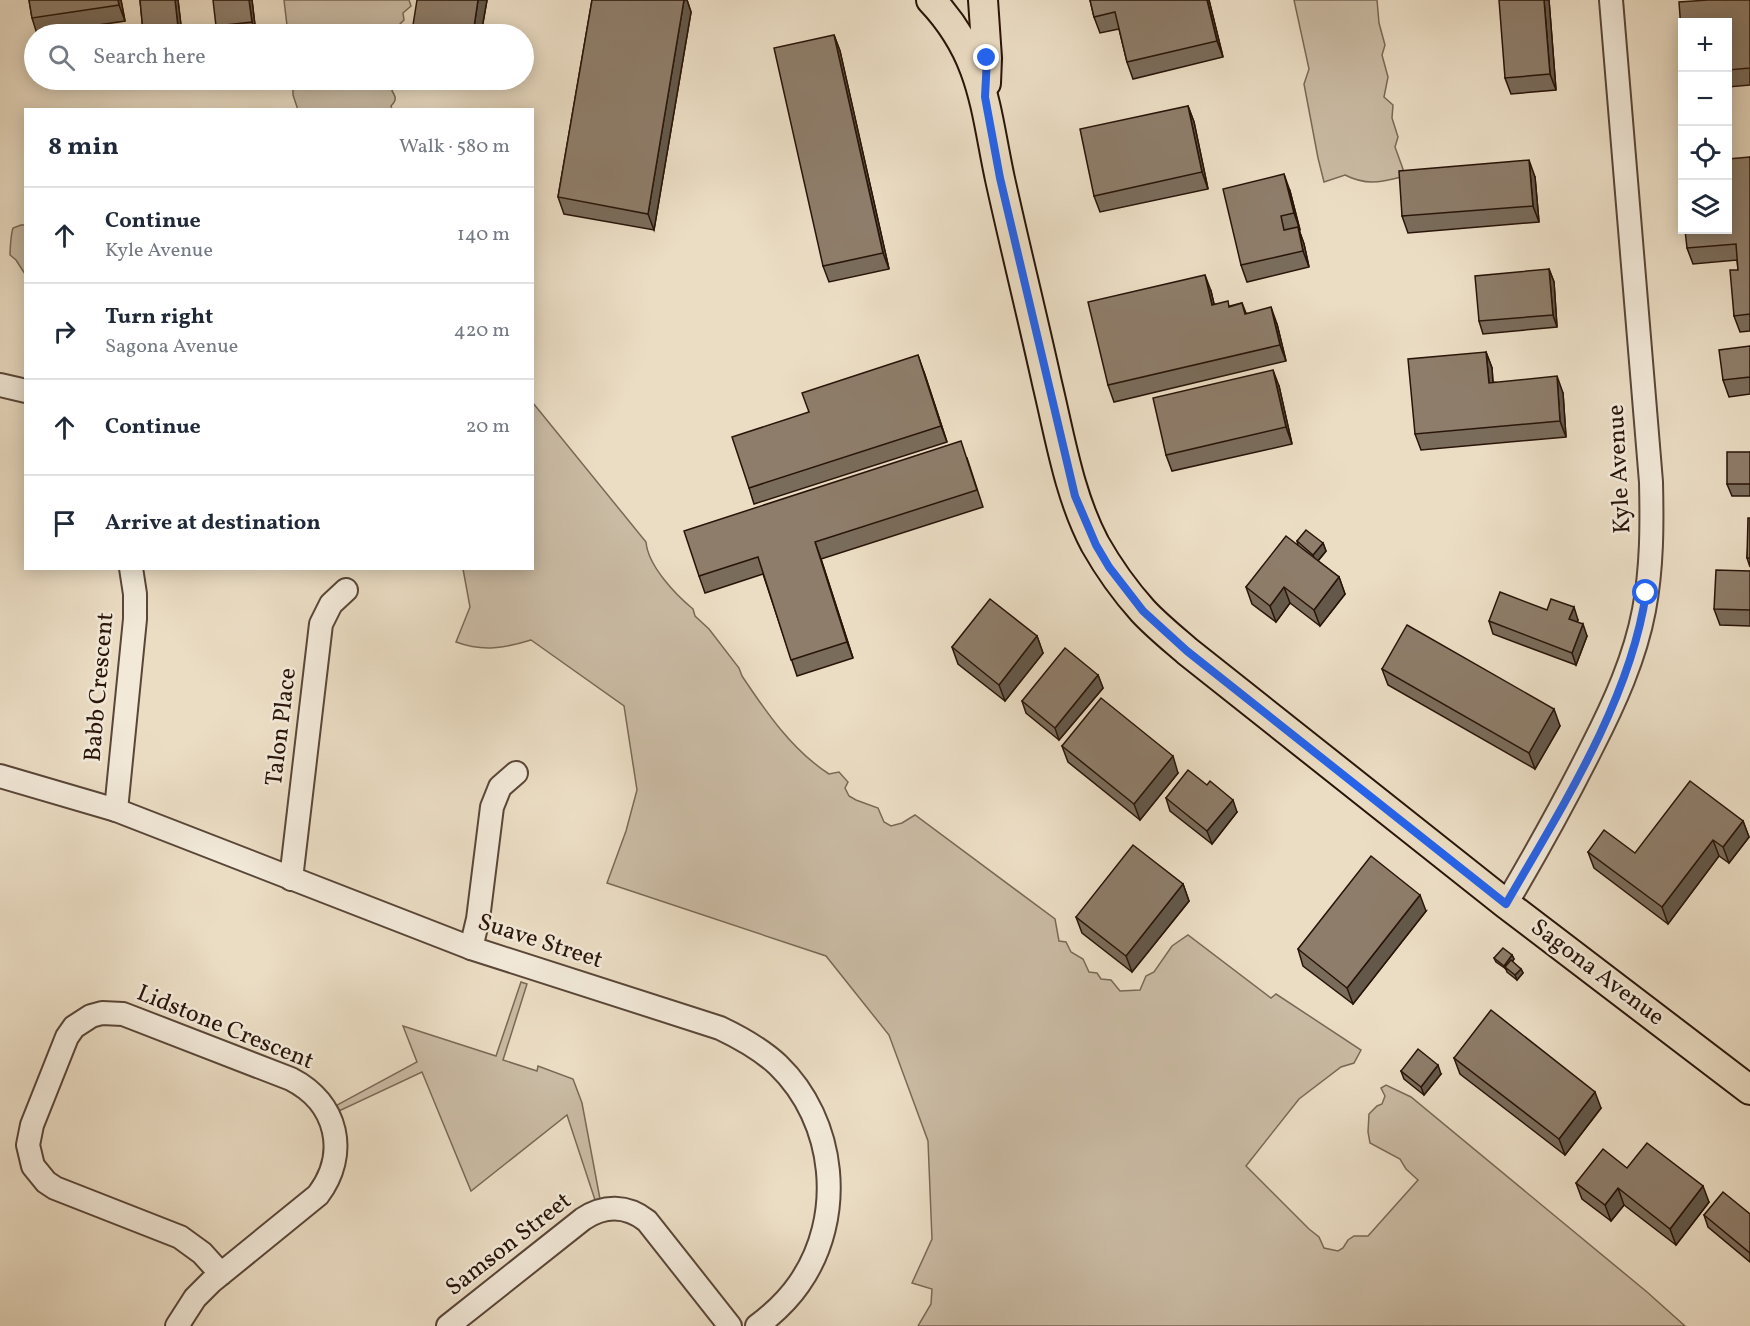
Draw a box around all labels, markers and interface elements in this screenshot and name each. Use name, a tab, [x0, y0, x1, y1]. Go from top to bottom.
map controls	[1678, 18, 1732, 234]
button: +	[1678, 18, 1732, 72]
search box	[24, 24, 534, 90]
icon: search	[45, 41, 78, 74]
text: Search here	[93, 42, 206, 73]
route end	[973, 44, 999, 70]
button: −	[1678, 72, 1732, 126]
button: locate	[1678, 126, 1732, 180]
text: 8 min	[48, 129, 119, 165]
text: Walk · 580 m	[399, 133, 510, 161]
button: layers	[1678, 180, 1732, 234]
text: Continue	[105, 206, 201, 237]
icon: ahead	[48, 219, 81, 252]
text: 140 m	[457, 221, 510, 249]
text: Kyle Avenue	[105, 237, 213, 265]
text: Turn right	[105, 302, 213, 333]
icon: right	[48, 315, 81, 348]
text: 420 m	[454, 317, 510, 345]
text: Sagona Avenue	[105, 333, 238, 361]
street label: Kyle Avenue	[1600, 403, 1640, 535]
icon: ahead	[48, 411, 81, 444]
text: Continue	[105, 412, 201, 443]
text: 20 m	[466, 413, 510, 441]
icon: arrive	[48, 507, 81, 540]
text: Arrive at destination	[105, 508, 321, 539]
route start	[1632, 579, 1658, 605]
street label: Babb Crescent	[77, 611, 123, 763]
street label: Talon Place	[258, 666, 306, 788]
street label: Suave Street	[473, 906, 607, 978]
street label: Sagona Avenue	[1523, 911, 1671, 1035]
street label: Lidstone Crescent	[131, 977, 319, 1079]
street label: Samson Street	[439, 1185, 579, 1305]

